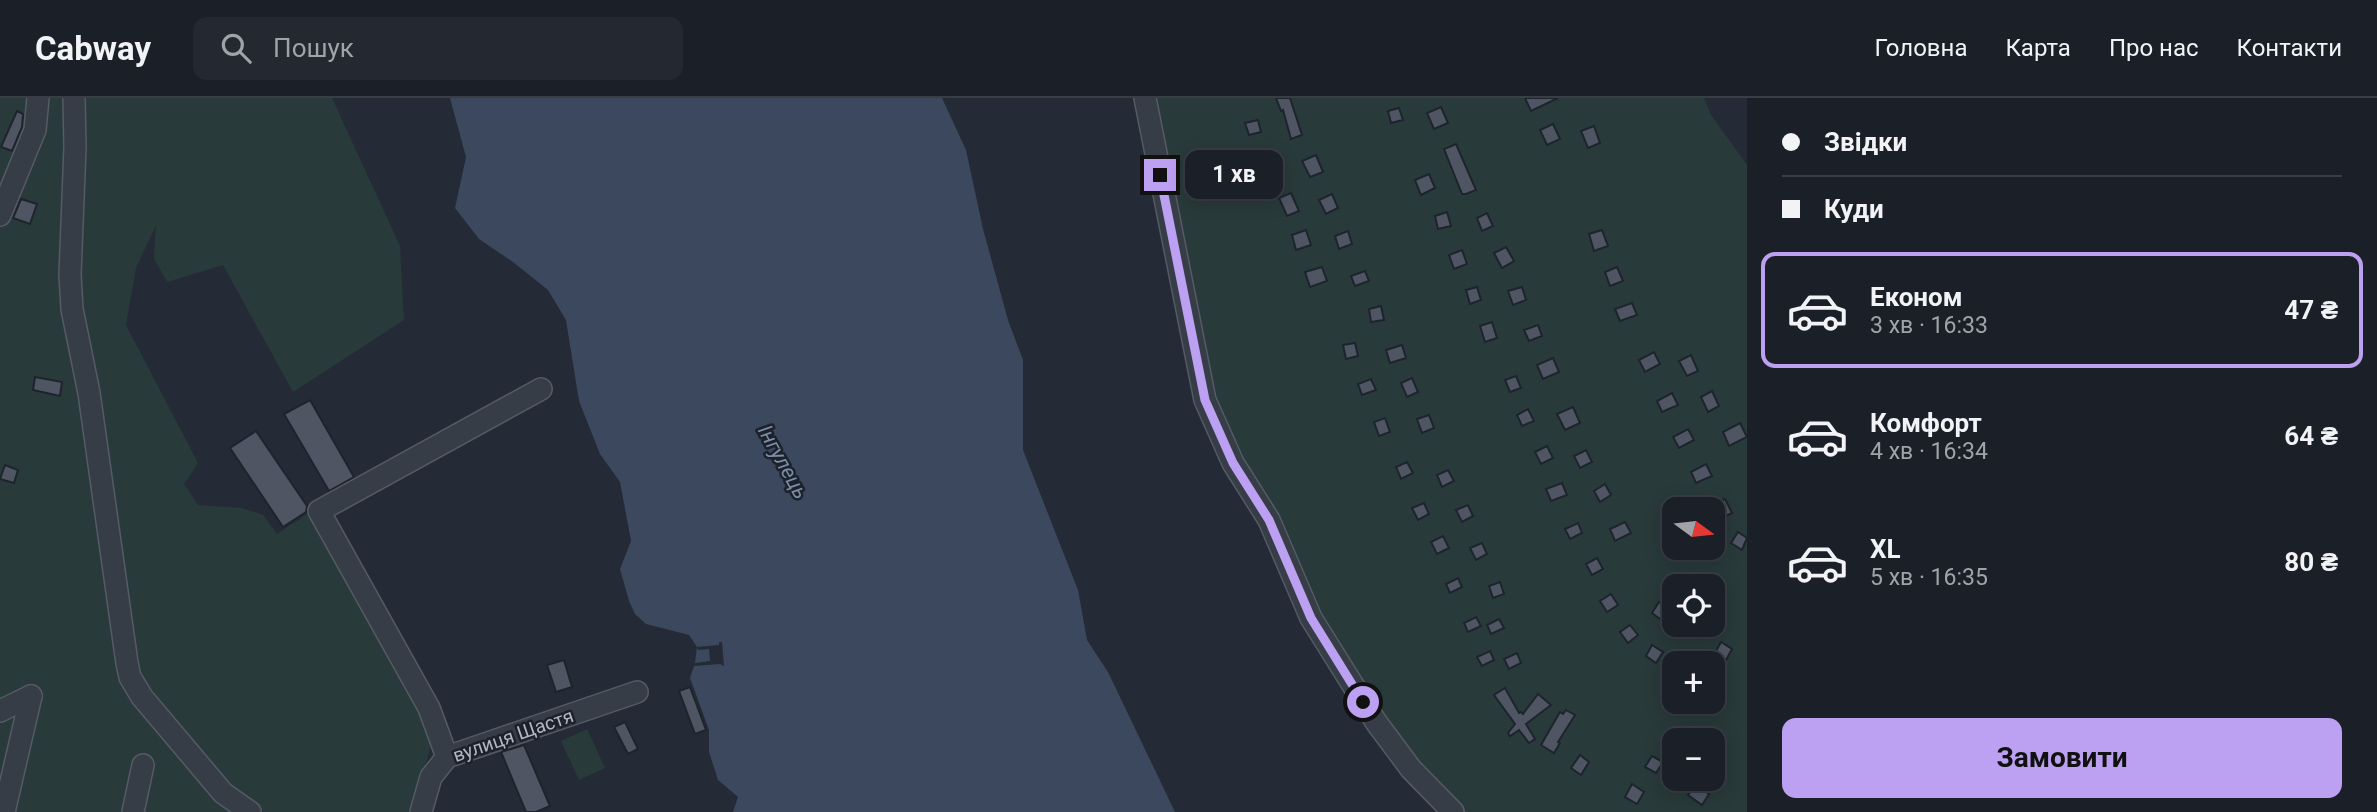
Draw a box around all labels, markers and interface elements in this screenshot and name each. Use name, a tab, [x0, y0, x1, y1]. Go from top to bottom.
search box	[193, 17, 683, 80]
text: Cabway	[35, 29, 151, 68]
icon: search	[217, 29, 255, 67]
text: Пошук	[273, 33, 354, 63]
text: Головна	[1875, 34, 1967, 62]
text: Карта	[2005, 34, 2071, 62]
text: Про нас	[2109, 34, 2199, 62]
text: Контакти	[2237, 34, 2342, 62]
text: Звідки	[1824, 127, 1907, 157]
callout: 1 хв	[1184, 150, 1282, 200]
route end	[1144, 159, 1176, 191]
text: 1 хв	[1212, 161, 1256, 188]
text: Куди	[1824, 194, 1884, 224]
icon: car	[1786, 279, 1849, 342]
text: Економ	[1870, 282, 1962, 312]
text: 47 ₴	[2284, 295, 2338, 325]
text: 3 хв · 16:33	[1870, 312, 1988, 339]
icon: car	[1786, 405, 1849, 468]
text: Комфорт	[1870, 408, 1982, 438]
water label: Інгулець	[753, 421, 813, 503]
text: 64 ₴	[2284, 421, 2338, 451]
text: 4 хв · 16:34	[1870, 438, 1988, 465]
north arrow	[1662, 497, 1726, 560]
map controls	[1662, 497, 1725, 791]
icon: car	[1786, 531, 1849, 594]
text: XL	[1870, 534, 1901, 564]
text: 80 ₴	[2284, 547, 2338, 577]
text: 5 хв · 16:35	[1870, 564, 1988, 591]
button: locate	[1662, 574, 1725, 637]
button: +	[1662, 651, 1725, 714]
route start	[1347, 686, 1379, 718]
street label: вулиця Щастя	[450, 704, 577, 767]
button: Замовити	[1782, 718, 2342, 798]
button: −	[1662, 728, 1725, 791]

